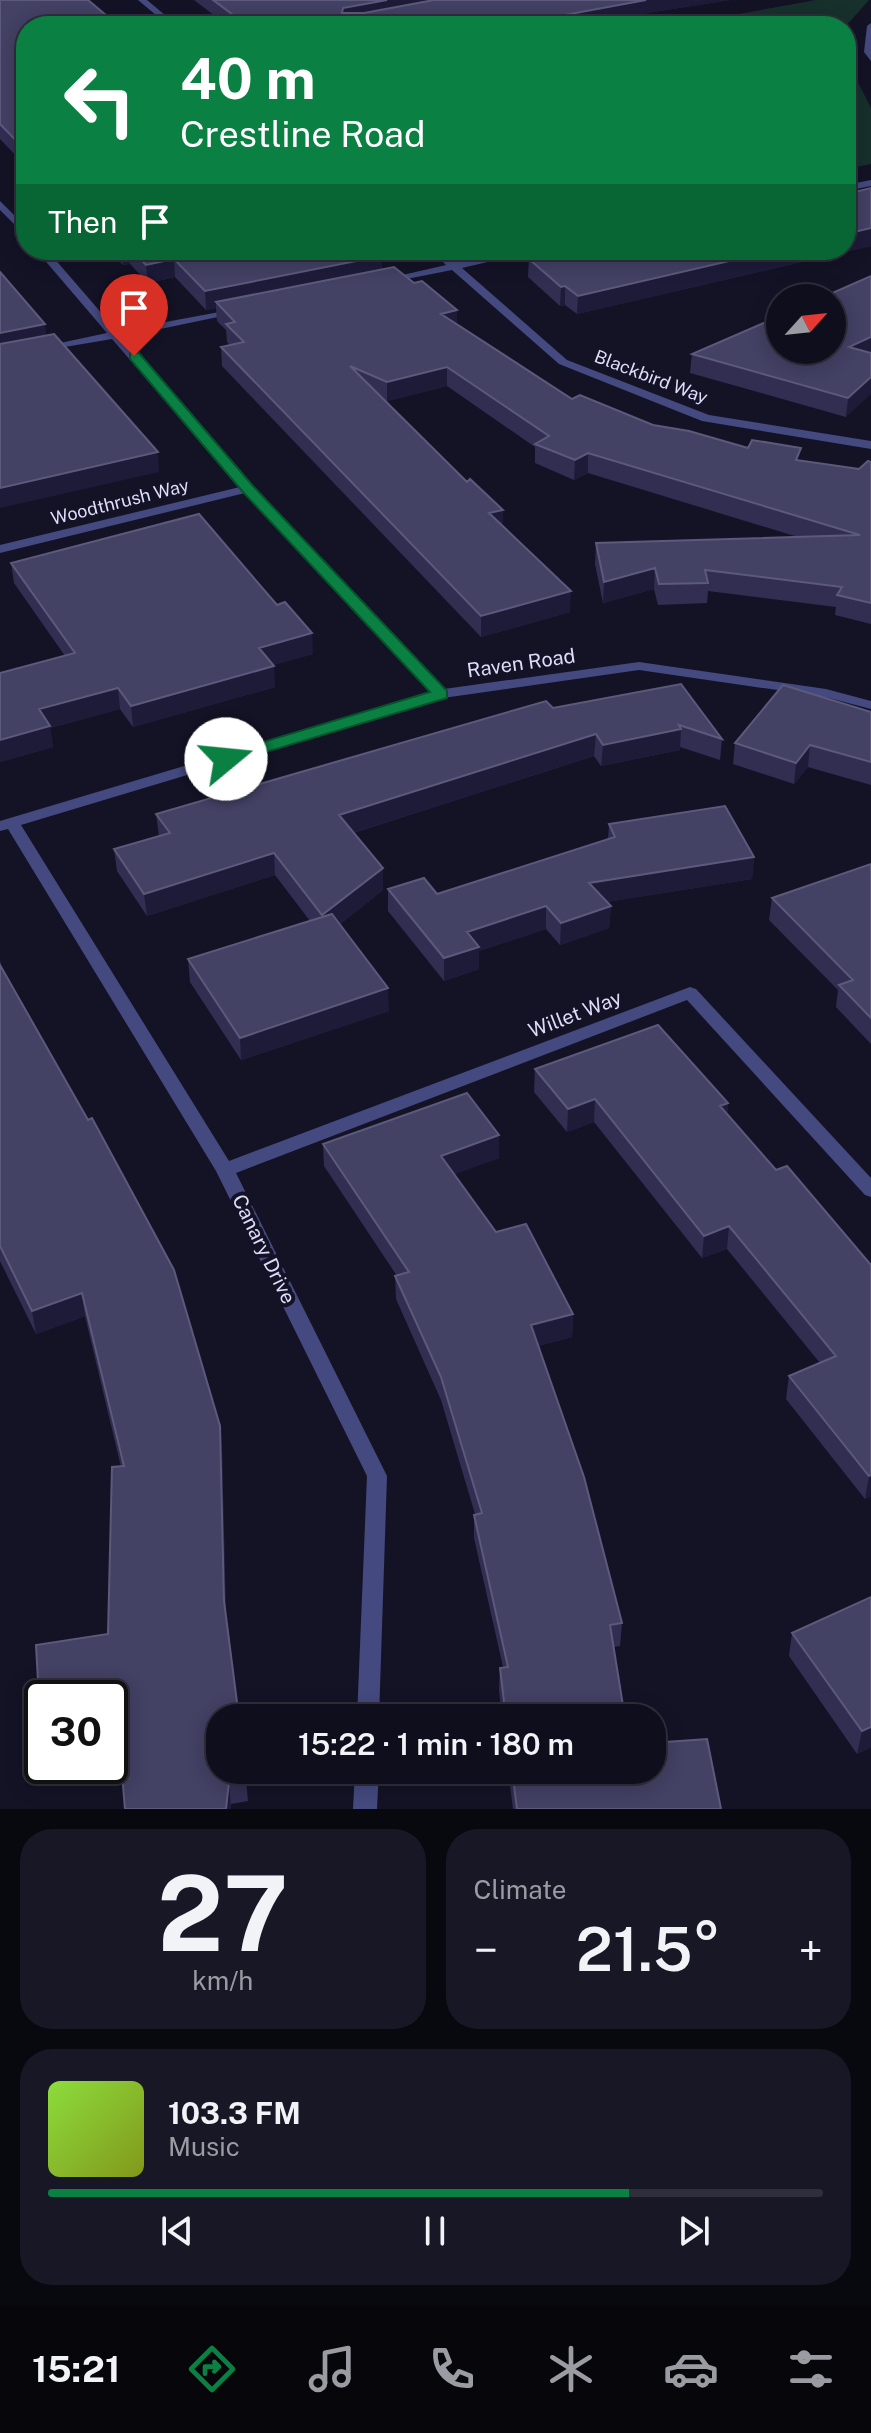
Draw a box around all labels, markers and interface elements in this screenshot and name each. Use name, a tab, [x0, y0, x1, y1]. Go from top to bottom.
text: 40 m	[180, 46, 316, 112]
icon: left	[48, 48, 152, 152]
text: Crestline Road	[180, 113, 425, 155]
icon: arrive	[133, 200, 177, 244]
text: Then	[48, 204, 117, 240]
pin	[100, 274, 168, 356]
north arrow	[766, 284, 846, 364]
map controls	[766, 284, 846, 364]
icon: arrive	[112, 286, 156, 330]
street label: Blackbird Way	[592, 345, 711, 408]
street label: Woodthrush Way	[49, 474, 191, 529]
street label: Raven Road	[465, 644, 577, 682]
position arrow	[184, 717, 268, 801]
street label: Willet Way	[525, 985, 625, 1043]
street label: Canary Drive	[227, 1190, 301, 1308]
speed limit sign: 30	[24, 1680, 128, 1784]
text: 15:22 · 1 min · 180 m	[298, 1726, 574, 1762]
text: 27	[157, 1852, 288, 1974]
text: Climate	[474, 1874, 567, 1905]
text: 21.5°	[576, 1914, 721, 1985]
text: −	[474, 1924, 498, 1976]
text: +	[799, 1924, 823, 1976]
text: km/h	[192, 1965, 253, 1996]
text: 103.3 FM	[168, 2095, 301, 2131]
text: Music	[168, 2131, 240, 2162]
icon: previous	[155, 2209, 199, 2253]
icon: pause	[413, 2209, 457, 2253]
icon: next	[672, 2209, 716, 2253]
icon: directions	[184, 2341, 240, 2397]
icon: music	[304, 2341, 360, 2397]
icon: phone	[424, 2341, 480, 2397]
icon: climate	[543, 2341, 599, 2397]
icon: car	[663, 2341, 719, 2397]
icon: filters	[783, 2341, 839, 2397]
text: 15:21	[32, 2348, 120, 2390]

